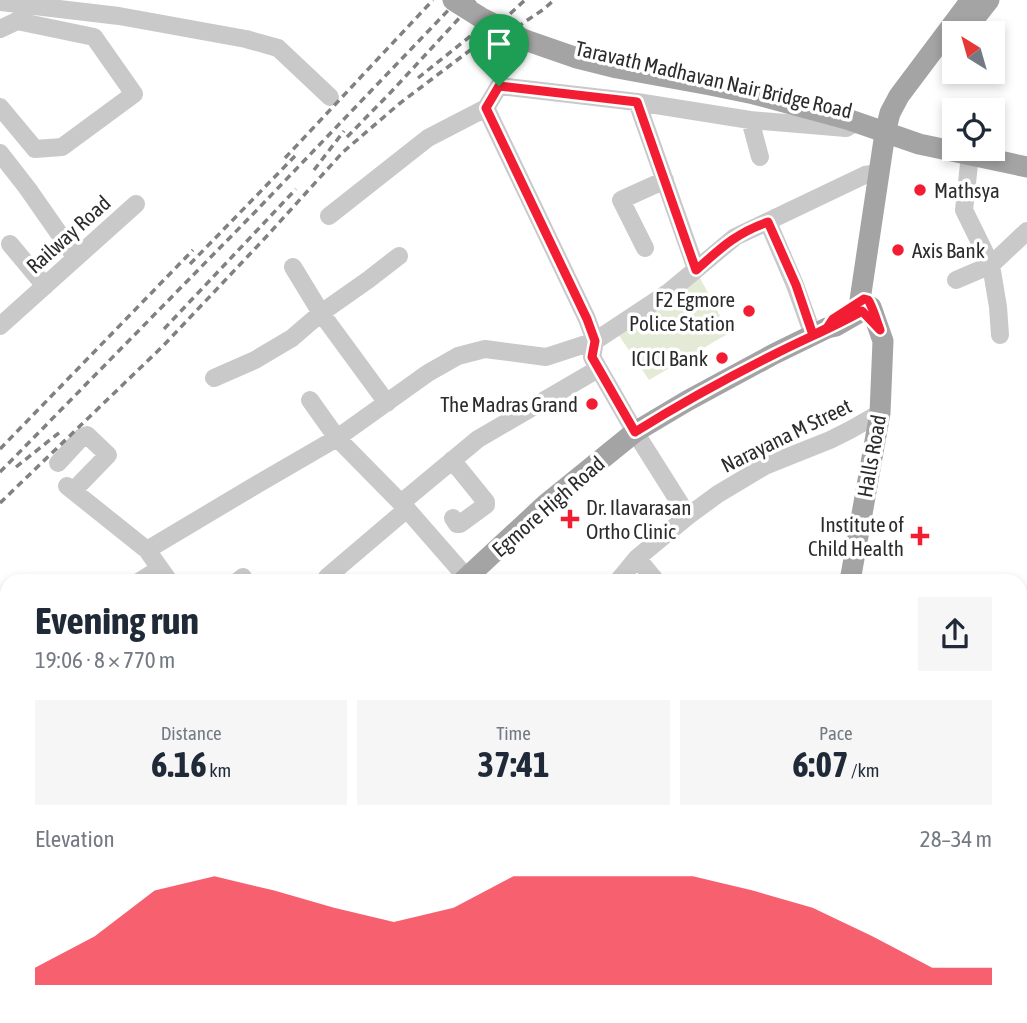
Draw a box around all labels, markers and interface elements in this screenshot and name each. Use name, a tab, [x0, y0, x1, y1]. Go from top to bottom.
pin	[469, 14, 529, 86]
north arrow	[942, 21, 1004, 84]
map controls	[942, 21, 1005, 161]
icon: arrive	[480, 25, 518, 63]
street label: Taravath Madhavan Nair Bridge Road	[573, 35, 855, 123]
button: locate	[942, 98, 1005, 161]
place label: Mathsya	[934, 178, 1000, 202]
marker: Mathsya	[912, 182, 928, 198]
street label: Railway Road	[21, 190, 115, 278]
place label: Axis Bank	[912, 238, 985, 262]
marker: Axis Bank	[890, 242, 906, 258]
place label: F2 Egmore Police Station	[629, 287, 735, 335]
marker: F2 Egmore Police Station	[741, 303, 757, 319]
place label: ICICI Bank	[631, 346, 708, 370]
marker: ICICI Bank	[714, 350, 730, 366]
place label: The Madras Grand	[440, 392, 578, 416]
street label: Narayana M Street	[717, 393, 855, 477]
marker: The Madras Grand	[584, 396, 600, 412]
street label: Halls Road	[852, 413, 890, 499]
street label: Egmore High Road	[487, 451, 609, 561]
place label: Dr. Ilavarasan Ortho Clinic	[586, 495, 692, 543]
marker: Dr. Ilavarasan Ortho Clinic	[560, 509, 580, 529]
place label: Institute of Child Health	[808, 512, 904, 560]
marker: Institute of Child Health	[910, 526, 930, 546]
button: share	[918, 597, 992, 671]
text: Evening run	[35, 599, 199, 642]
text: 19:06 · 8 × 770 m	[35, 647, 175, 673]
text: Distance	[161, 722, 222, 744]
text: Time	[496, 722, 531, 744]
text: Pace	[819, 722, 853, 744]
text: 6.16	[151, 744, 207, 784]
text: 37:41	[477, 744, 550, 784]
text: 6:07	[792, 744, 848, 784]
text: km	[207, 759, 231, 781]
text: /km	[848, 759, 880, 781]
text: Elevation	[35, 826, 115, 852]
text: 28–34 m	[920, 826, 992, 852]

